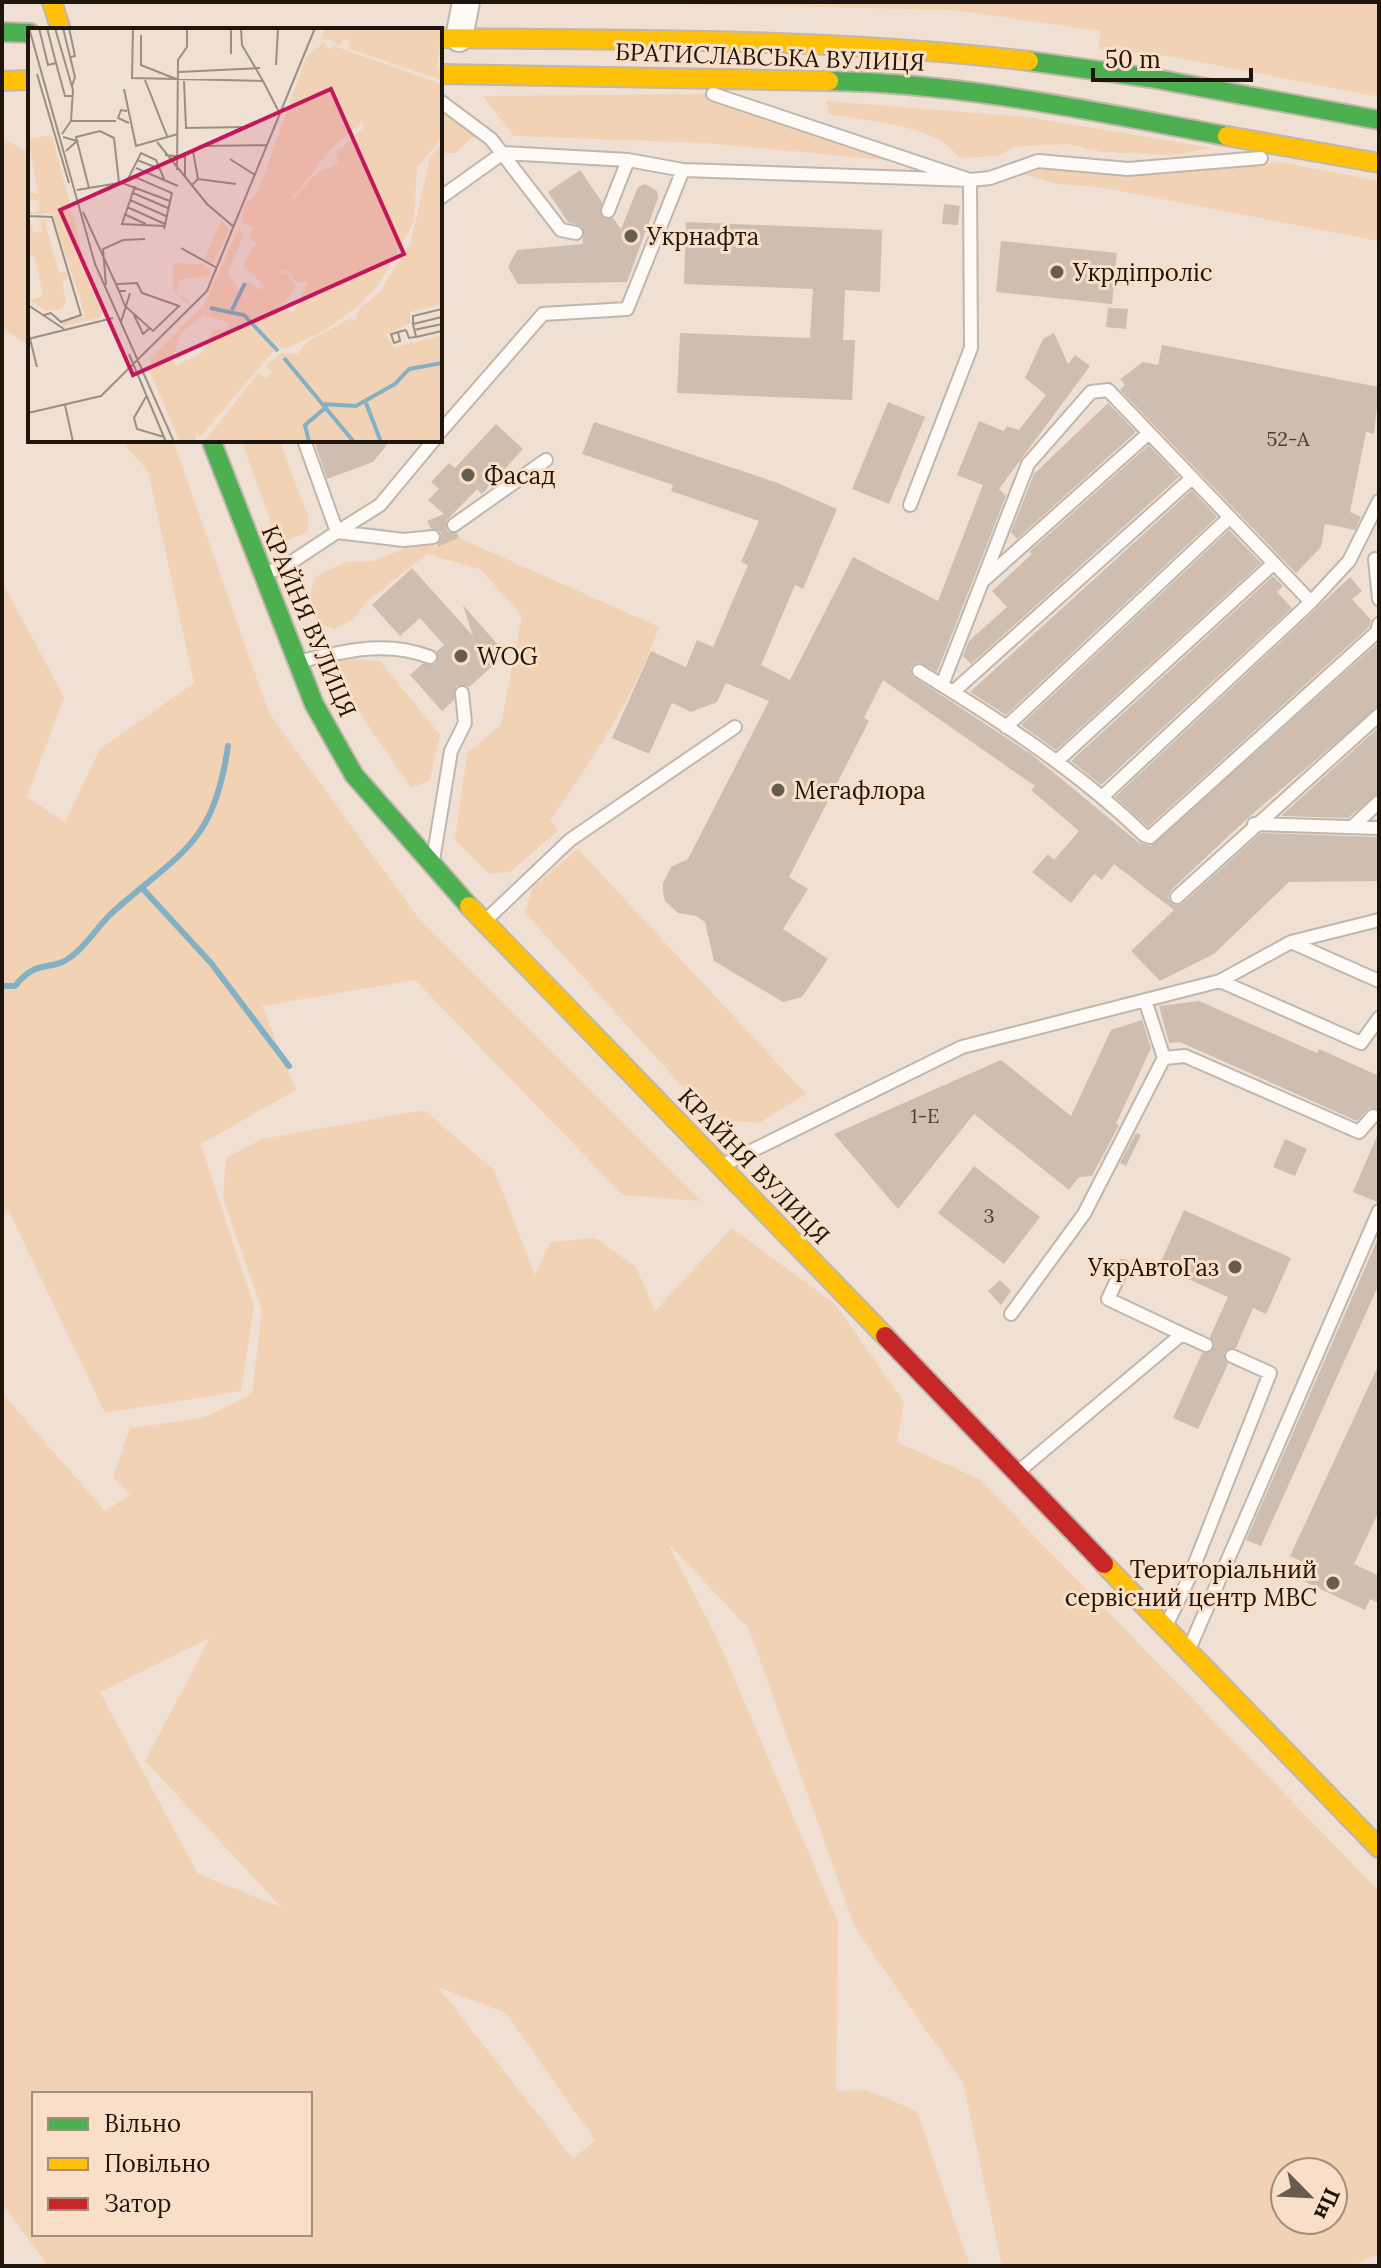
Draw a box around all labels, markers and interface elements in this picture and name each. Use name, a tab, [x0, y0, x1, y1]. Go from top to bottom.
inset map	[28, 28, 442, 442]
scale bar	[1093, 32, 1251, 82]
street label: БРАТИСЛАВСЬКА ВУЛИЦЯ	[614, 36, 926, 78]
text: 50 m	[1105, 44, 1161, 75]
place label: Укрнафта	[646, 221, 759, 252]
marker: Укрнафта	[622, 227, 640, 245]
place label: Укрдіпроліс	[1072, 257, 1213, 288]
marker: Укрдіпроліс	[1048, 263, 1066, 281]
house number: 52-А	[1266, 426, 1310, 451]
place label: Фасад	[484, 460, 555, 491]
marker: Фасад	[459, 466, 477, 484]
street label: КРАЙНЯ ВУЛИЦЯ	[255, 520, 363, 722]
place label: WOG	[477, 641, 538, 672]
marker: WOG	[452, 647, 470, 665]
place label: Мегафлора	[794, 775, 926, 806]
marker: Мегафлора	[769, 781, 787, 799]
street label: КРАЙНЯ ВУЛИЦЯ	[671, 1081, 837, 1251]
house number: 1-Е	[911, 1103, 939, 1128]
house number: 3	[983, 1203, 995, 1228]
place label: УкрАвтоГаз	[1087, 1252, 1219, 1283]
marker: УкрАвтоГаз	[1226, 1258, 1244, 1276]
place label: Територіальний сервісний центр МВС	[1065, 1554, 1317, 1613]
marker: Територіальний сервісний центр МВС	[1324, 1574, 1342, 1592]
legend	[32, 2092, 312, 2236]
text: Вільно	[104, 2108, 181, 2139]
text: Повільно	[104, 2148, 210, 2179]
north arrow	[1269, 2156, 1349, 2236]
text: Пн	[1308, 2184, 1347, 2224]
text: Затор	[104, 2188, 171, 2219]

